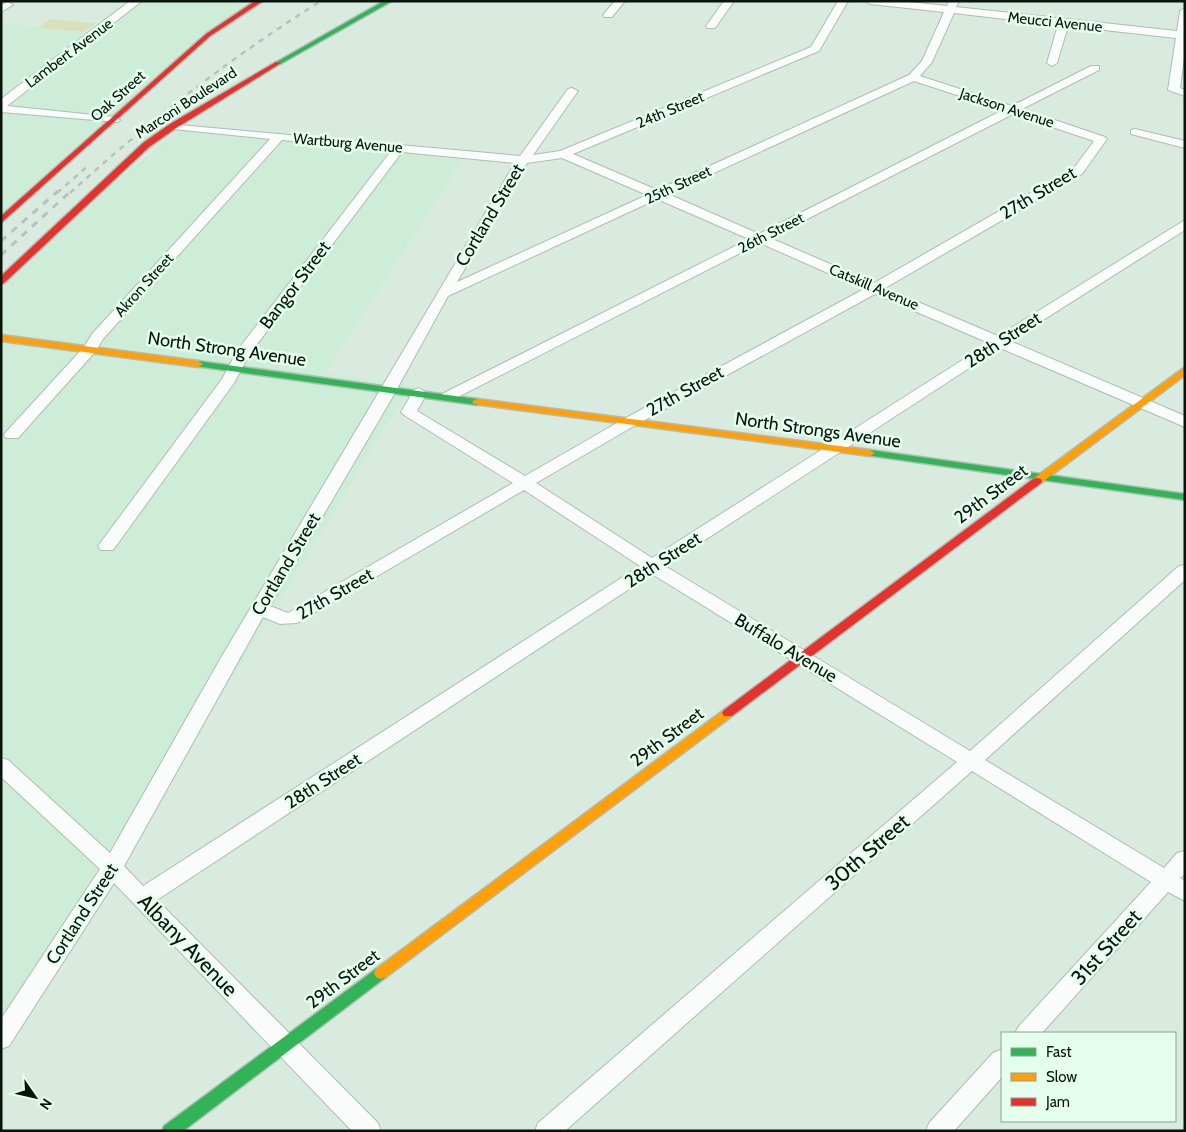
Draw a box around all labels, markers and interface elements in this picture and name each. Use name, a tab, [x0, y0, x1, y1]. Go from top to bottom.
street label: Meucci Avenue	[1007, 8, 1104, 36]
street label: Lambert Avenue	[22, 14, 116, 92]
street label: Marconi Boulevard	[132, 64, 240, 142]
street label: Oak Street	[87, 67, 149, 125]
street label: Jackson Avenue	[957, 84, 1057, 132]
street label: 24th Street	[634, 88, 706, 132]
street label: Wartburg Avenue	[293, 129, 404, 157]
street label: Cortland Street	[451, 160, 529, 270]
street label: 25th Street	[642, 162, 714, 208]
street label: 27th Street	[996, 162, 1080, 224]
street label: 26th Street	[735, 209, 807, 257]
street label: Bangor Street	[255, 237, 335, 333]
street label: Akron Street	[111, 250, 177, 320]
street label: Catskill Avenue	[827, 260, 922, 314]
street label: 28th Street	[961, 307, 1045, 373]
street label: North Strong Avenue	[146, 327, 308, 371]
street label: 27th Street	[643, 361, 727, 421]
street label: North Strongs Avenue	[734, 407, 902, 453]
street label: 29th Street	[950, 459, 1032, 529]
street label: Cortland Street	[247, 509, 325, 619]
street label: 28th Street	[621, 527, 705, 593]
street label: 27th Street	[293, 563, 377, 625]
street label: Buffalo Avenue	[731, 609, 841, 687]
street label: 29th Street	[626, 702, 708, 772]
street label: 28th Street	[281, 748, 365, 814]
street label: 30th Street	[820, 809, 914, 895]
street label: Cortland Street	[41, 859, 123, 969]
street label: Albany Avenue	[133, 889, 243, 1002]
street label: 31st Street	[1066, 904, 1146, 990]
street label: 29th Street	[302, 944, 384, 1014]
legend	[1001, 1032, 1176, 1122]
text: Fast	[1046, 1043, 1071, 1061]
text: Slow	[1046, 1068, 1077, 1086]
north arrow	[10, 1072, 60, 1122]
text: Jam	[1045, 1093, 1070, 1111]
text: N	[36, 1095, 56, 1113]

